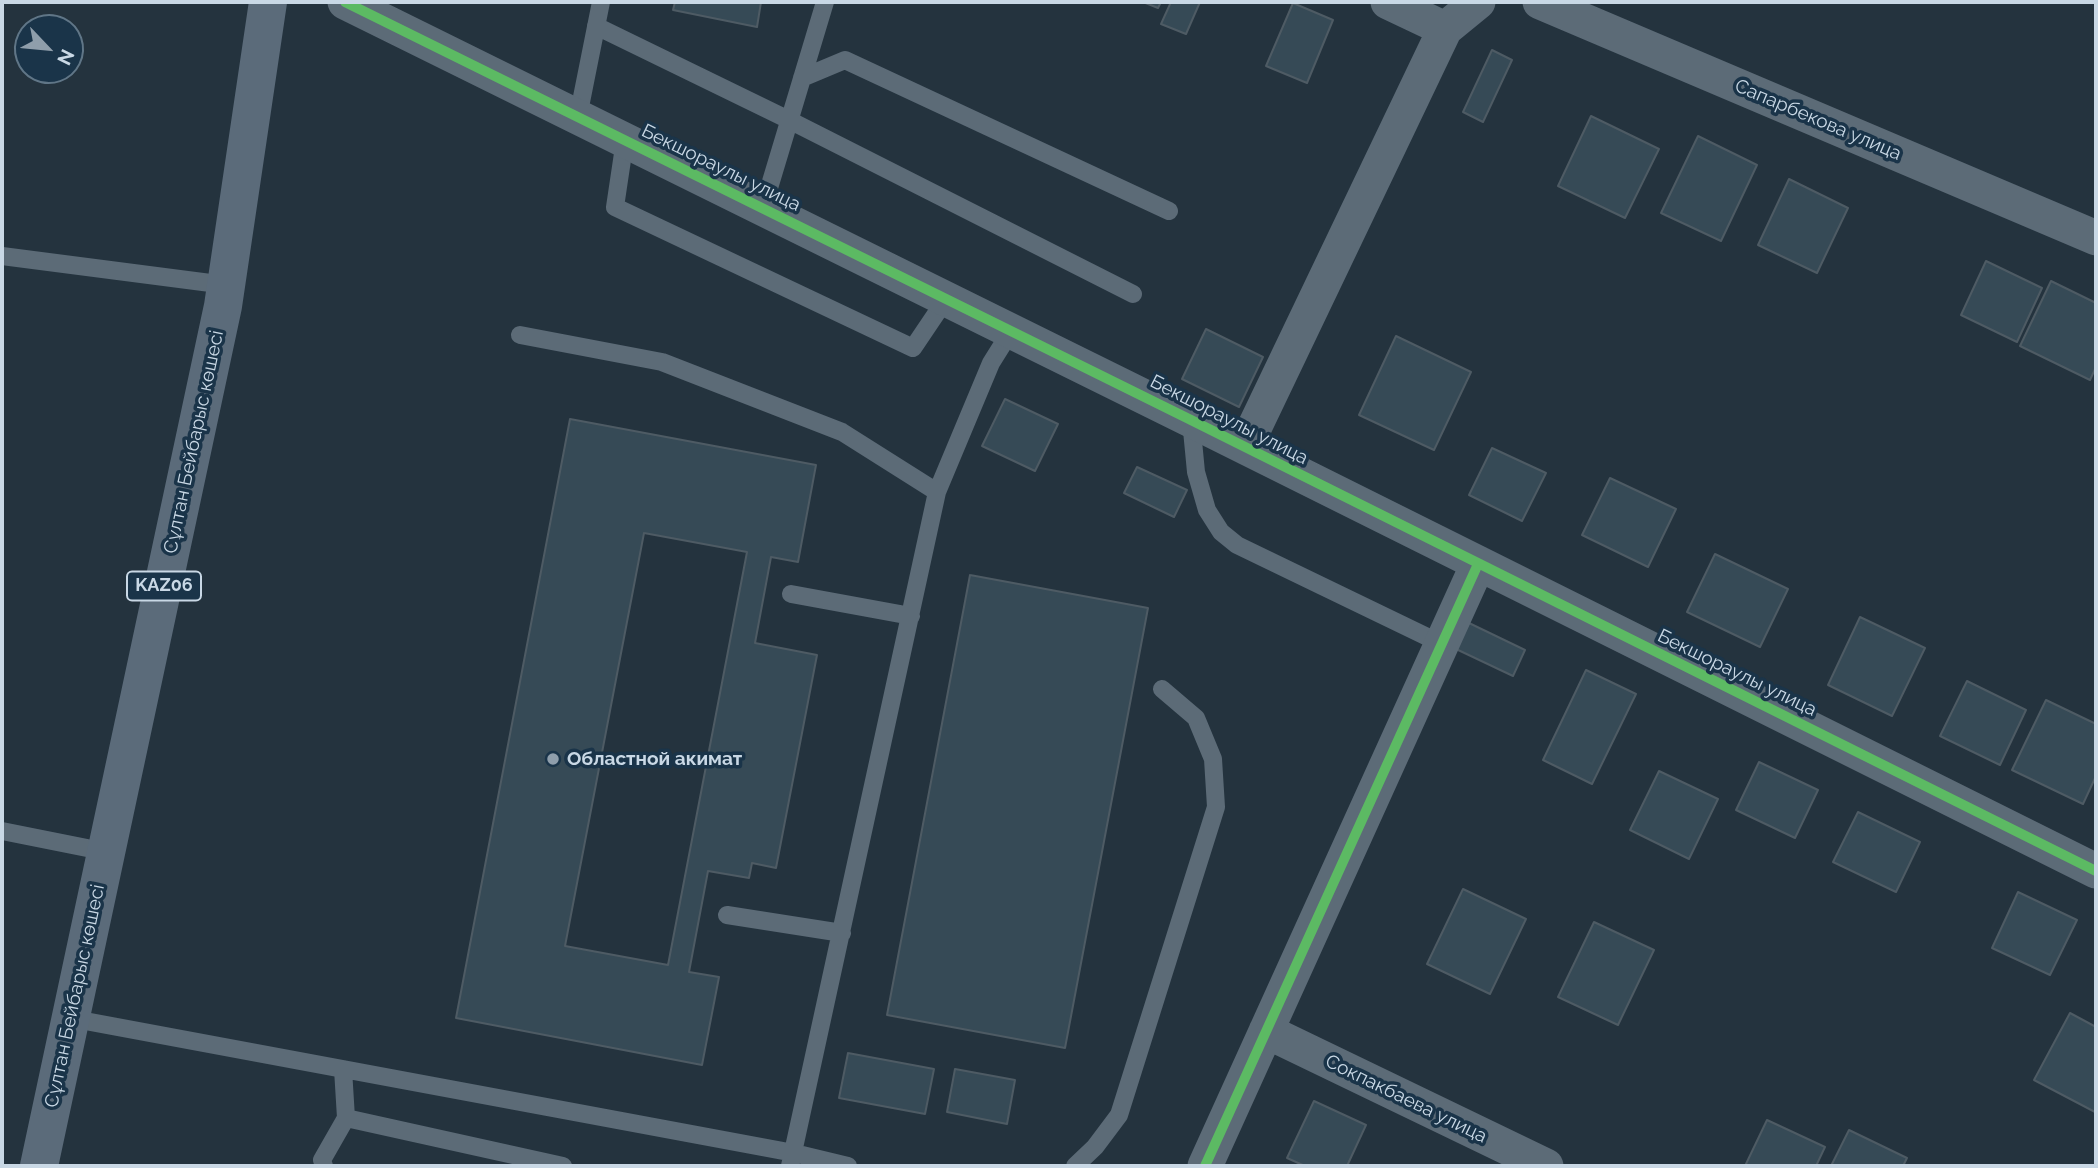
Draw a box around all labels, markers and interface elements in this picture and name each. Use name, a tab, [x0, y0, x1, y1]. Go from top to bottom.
north arrow	[14, 14, 84, 84]
text: N	[53, 46, 79, 69]
street label: Сапарбекова улица	[1731, 75, 1905, 165]
street label: Бекшораулы улица	[638, 120, 804, 216]
street label: Сұлтан Бейбарыс көшесі	[159, 328, 229, 556]
street label: Бекшораулы улица	[1146, 370, 1312, 470]
road number: KAZ06	[127, 572, 201, 600]
street label: Бекшораулы улица	[1654, 625, 1820, 721]
place label: Областной акимат	[567, 748, 742, 770]
marker: Областной акимат	[545, 751, 561, 767]
street label: Сұлтан Бейбарыс көшесі	[40, 882, 110, 1110]
street label: Сокпакбаева улица	[1321, 1050, 1491, 1148]

